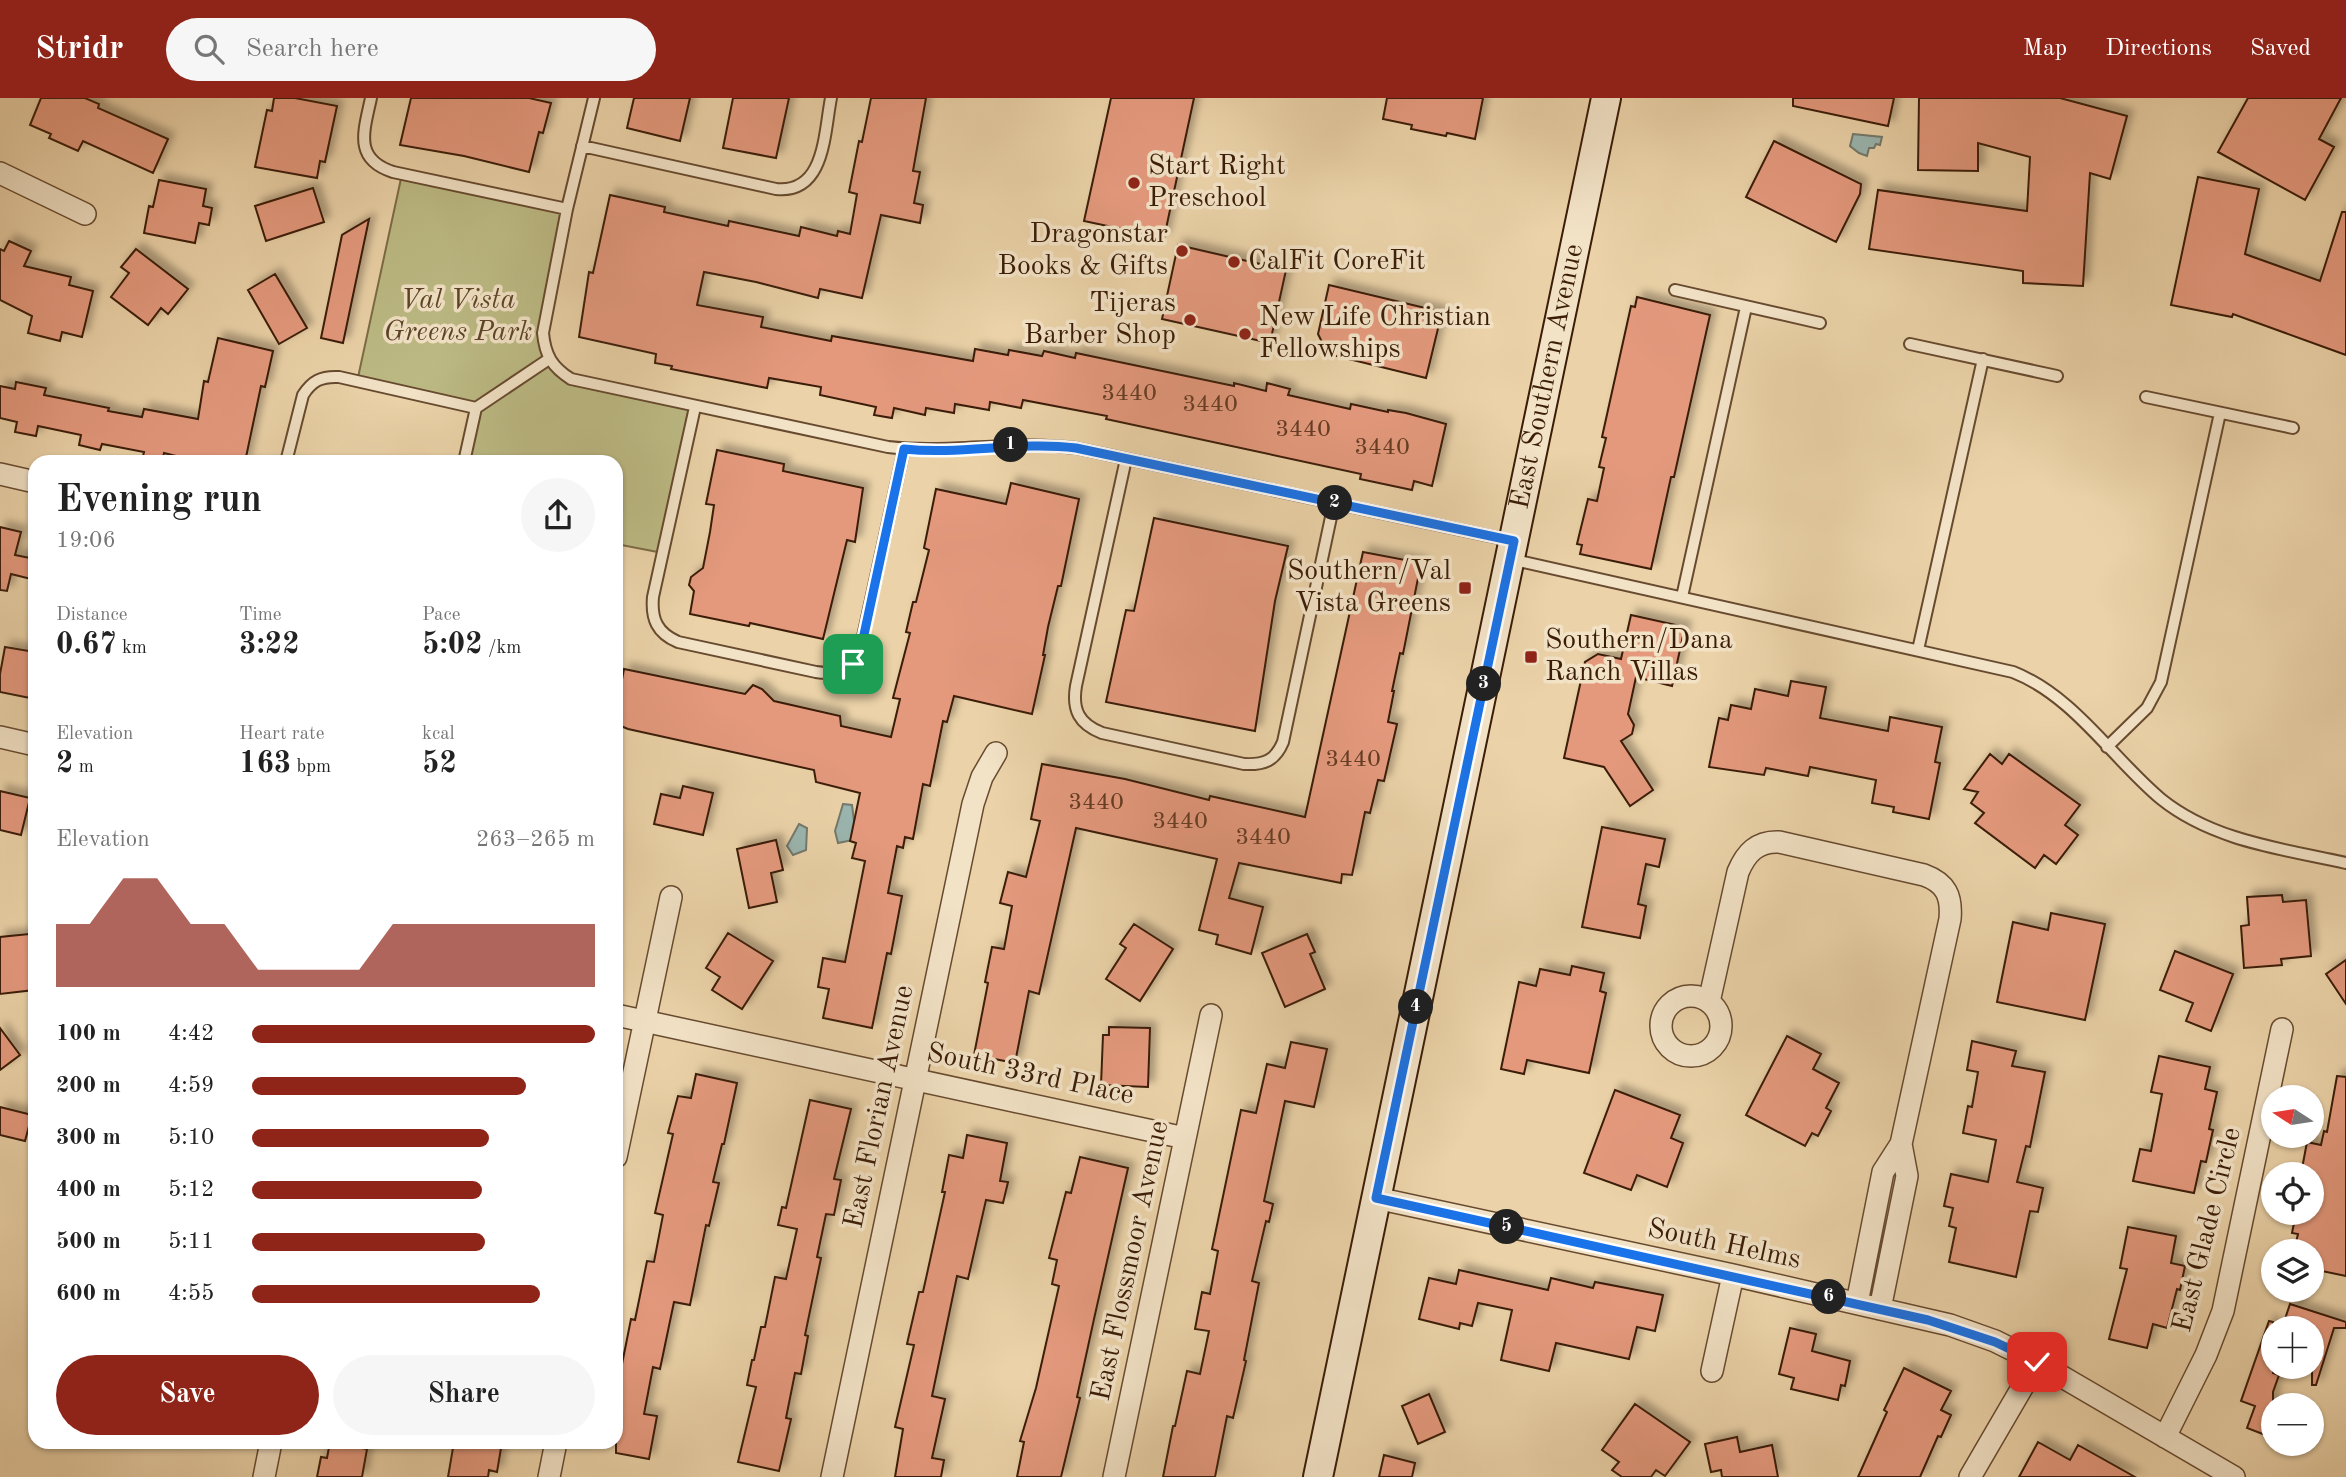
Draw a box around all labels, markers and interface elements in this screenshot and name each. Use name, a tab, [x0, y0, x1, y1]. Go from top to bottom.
search box	[166, 18, 656, 81]
icon: search	[190, 30, 228, 68]
text: Stridr	[35, 33, 124, 66]
text: Search here	[246, 36, 379, 62]
text: Map	[2023, 37, 2067, 61]
text: Directions	[2105, 37, 2212, 61]
text: Saved	[2250, 37, 2311, 61]
place label: Start Right Preschool	[1148, 153, 1286, 213]
marker: Start Right Preschool	[1126, 175, 1142, 191]
place label: Dragonstar Books & Gifts	[998, 221, 1168, 281]
street label: East Southern Avenue	[1506, 241, 1589, 512]
marker: Dragonstar Books & Gifts	[1174, 243, 1190, 259]
place label: CalFit CoreFit	[1248, 248, 1426, 276]
marker: CalFit CoreFit	[1226, 254, 1242, 270]
park label: Val Vista Greens Park	[383, 287, 533, 347]
place label: Tijeras Barber Shop	[1024, 290, 1176, 350]
place label: New Life Christian Fellowships	[1259, 304, 1491, 364]
marker: Tijeras Barber Shop	[1182, 312, 1198, 328]
marker: New Life Christian Fellowships	[1237, 326, 1253, 342]
house number: 3440	[1101, 382, 1157, 406]
house number: 3440	[1182, 393, 1238, 417]
house number: 3440	[1275, 418, 1331, 442]
pin: 1	[993, 428, 1028, 462]
text: 1	[1005, 435, 1016, 454]
house number: 3440	[1354, 436, 1410, 460]
button: share	[521, 478, 595, 552]
text: Evening run	[56, 482, 262, 520]
pin: 2	[1318, 486, 1352, 520]
text: 2	[1329, 493, 1340, 512]
text: 19:06	[56, 529, 116, 552]
place label: Southern/Val Vista Greens	[1287, 558, 1451, 618]
marker: Southern/Val Vista Greens	[1457, 580, 1473, 596]
text: Distance	[56, 606, 128, 625]
text: Time	[239, 606, 282, 625]
text: Pace	[422, 606, 461, 625]
place label: Southern/Dana Ranch Villas	[1545, 627, 1733, 687]
text: 0.67	[56, 630, 117, 660]
text: 3:22	[239, 630, 300, 660]
text: 5:02	[422, 630, 483, 660]
pin	[823, 634, 883, 694]
text: km	[117, 639, 147, 658]
text: /km	[483, 639, 521, 658]
icon: arrive	[834, 645, 872, 683]
marker: Southern/Dana Ranch Villas	[1523, 649, 1539, 665]
pin: 3	[1466, 666, 1502, 702]
text: 3	[1478, 674, 1489, 693]
text: Elevation	[56, 725, 133, 744]
text: Heart rate	[239, 725, 324, 744]
text: kcal	[422, 725, 455, 744]
house number: 3440	[1325, 748, 1381, 772]
text: 2	[56, 749, 73, 779]
text: 163	[239, 749, 291, 779]
text: 52	[422, 749, 457, 779]
text: m	[73, 758, 94, 777]
text: bpm	[291, 758, 331, 777]
house number: 3440	[1068, 791, 1124, 815]
house number: 3440	[1152, 810, 1208, 834]
house number: 3440	[1235, 826, 1291, 850]
text: Elevation	[56, 828, 150, 851]
text: 263–265 m	[476, 828, 595, 851]
street label: East Florian Avenue	[841, 983, 919, 1231]
pin: 4	[1398, 990, 1434, 1024]
text: 4	[1410, 997, 1421, 1016]
text: 100 m	[56, 1022, 121, 1045]
text: 4:42	[168, 1022, 214, 1045]
street label: South 33rd Place	[924, 1039, 1136, 1111]
text: 200 m	[56, 1074, 121, 1097]
text: 4:59	[168, 1074, 214, 1097]
north arrow	[2261, 1085, 2324, 1148]
map controls	[2261, 1085, 2324, 1456]
street label: East Flossmoor Avenue	[1088, 1118, 1174, 1404]
street label: East Glade Circle	[2169, 1125, 2247, 1335]
text: 300 m	[56, 1126, 121, 1149]
text: 5:10	[168, 1126, 214, 1149]
button: locate	[2261, 1162, 2324, 1225]
text: 400 m	[56, 1178, 121, 1201]
text: 5:12	[168, 1178, 214, 1201]
pin: 5	[1490, 1210, 1524, 1244]
street label: South Helms	[1645, 1215, 1803, 1275]
text: 5	[1501, 1217, 1512, 1236]
text: 500 m	[56, 1230, 121, 1253]
text: 5:11	[168, 1230, 214, 1253]
button: layers	[2261, 1239, 2324, 1302]
pin: 6	[1812, 1280, 1846, 1314]
text: 600 m	[56, 1282, 121, 1305]
text: 4:55	[168, 1282, 214, 1305]
text: 6	[1823, 1287, 1834, 1306]
button: +	[2261, 1316, 2324, 1379]
pin	[2007, 1332, 2067, 1392]
icon: check	[2018, 1343, 2056, 1381]
button: Save	[56, 1355, 319, 1435]
button: Share	[333, 1355, 595, 1435]
button: −	[2261, 1393, 2324, 1456]

